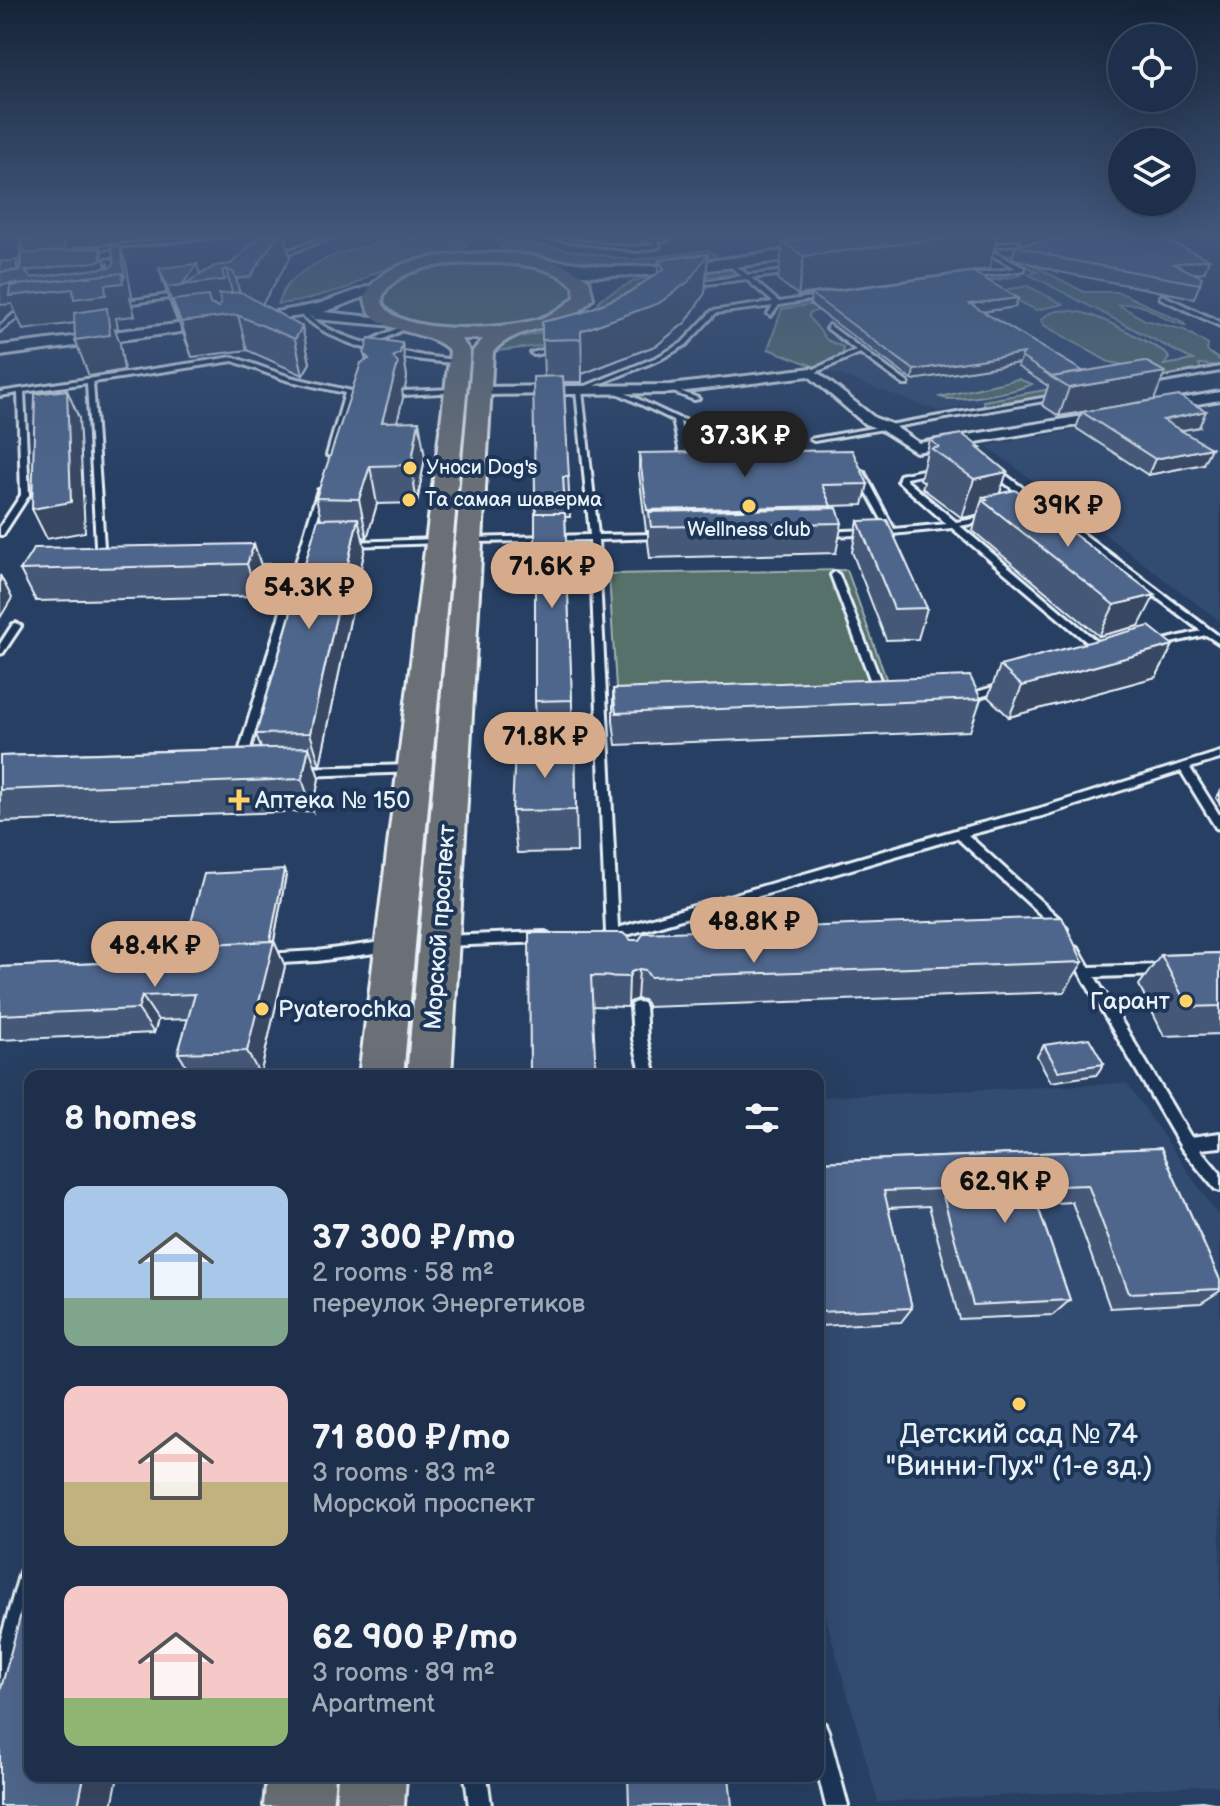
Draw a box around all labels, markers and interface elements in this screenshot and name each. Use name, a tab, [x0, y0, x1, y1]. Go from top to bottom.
map controls	[1108, 24, 1196, 216]
button: locate	[1108, 24, 1196, 112]
button: layers	[1108, 128, 1196, 216]
pin: 37.3K ₽	[671, 411, 819, 479]
text: 37.3K ₽	[700, 421, 790, 452]
place label: Уноси Dog's	[426, 456, 538, 480]
marker: Уноси Dog's	[401, 459, 419, 477]
pin: 39K ₽	[1012, 481, 1124, 549]
place label: Та самая шаверма	[425, 488, 602, 512]
marker: Та самая шаверма	[400, 491, 418, 509]
text: 39K ₽	[1033, 491, 1103, 522]
marker: Wellness club	[740, 497, 758, 515]
place label: Wellness club	[687, 518, 811, 542]
pin: 71.6K ₽	[478, 542, 626, 610]
text: 71.6K ₽	[509, 552, 595, 583]
pin: 54.3K ₽	[235, 563, 383, 631]
text: 54.3K ₽	[263, 573, 355, 604]
pin: 71.8K ₽	[471, 712, 619, 780]
text: 71.8K ₽	[502, 722, 588, 753]
place label: Аптека № 150	[254, 786, 410, 815]
marker: Аптека № 150	[230, 791, 248, 809]
street label: Морской проспект	[418, 823, 462, 1031]
pin: 48.8K ₽	[680, 897, 828, 965]
text: 48.8K ₽	[708, 907, 800, 938]
pin: 48.4K ₽	[81, 921, 229, 989]
text: 48.4K ₽	[109, 931, 201, 962]
place label: Гарант	[1090, 987, 1170, 1016]
marker: Гарант	[1177, 992, 1195, 1010]
place label: Pyaterochka	[278, 995, 412, 1024]
marker: Pyaterochka	[253, 1000, 271, 1018]
icon: filters	[740, 1096, 784, 1140]
text: 8 homes	[64, 1098, 197, 1139]
pin: 62.9K ₽	[931, 1157, 1079, 1225]
text: 62.9K ₽	[959, 1167, 1051, 1198]
text: 37 300 ₽/mo	[312, 1217, 515, 1258]
icon: home	[128, 1218, 224, 1314]
text: 2 rooms · 58 m²	[312, 1258, 494, 1289]
text: переулок Энергетиков	[312, 1289, 585, 1320]
marker: Детский сад № 74 "Винни-Пух" (1-е зд.)	[1010, 1395, 1028, 1413]
text: 71 800 ₽/mo	[312, 1417, 510, 1458]
icon: home	[128, 1418, 224, 1514]
place label: Детский сад № 74 "Винни-Пух" (1-е зд.)	[886, 1418, 1152, 1483]
text: 3 rooms · 83 m²	[312, 1458, 496, 1489]
text: Морской проспект	[312, 1489, 535, 1520]
text: 62 900 ₽/mo	[312, 1617, 518, 1658]
icon: home	[128, 1618, 224, 1714]
text: 3 rooms · 89 m²	[312, 1658, 495, 1689]
text: Apartment	[312, 1689, 435, 1720]

